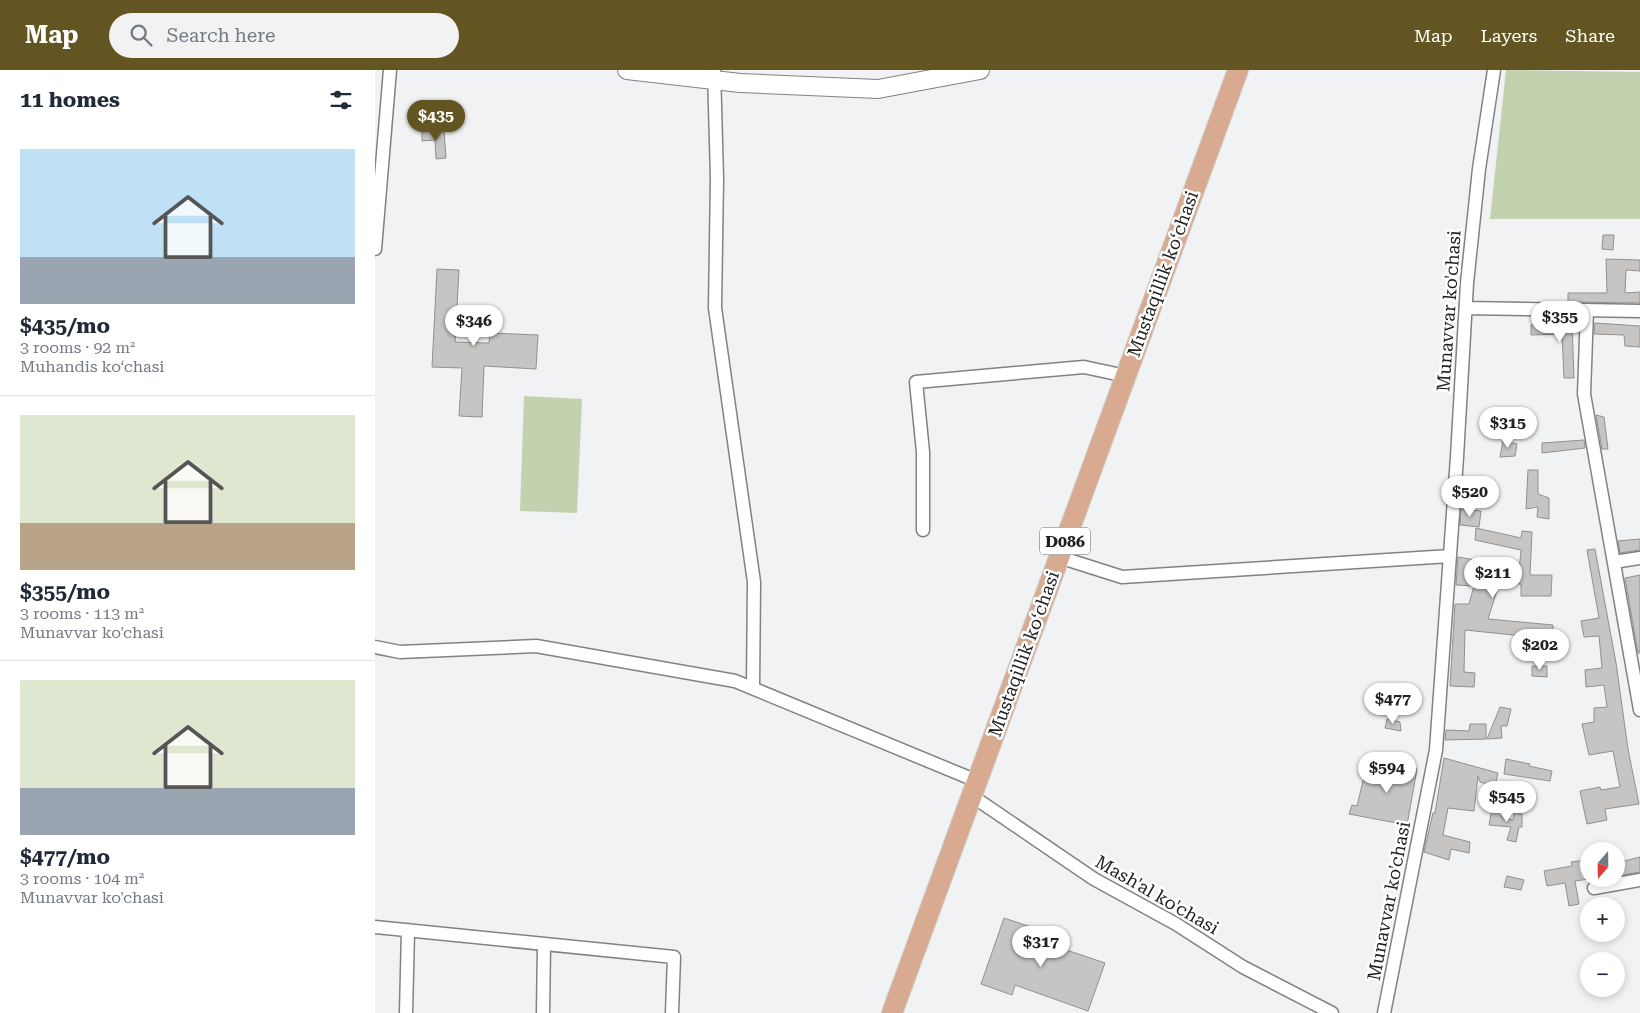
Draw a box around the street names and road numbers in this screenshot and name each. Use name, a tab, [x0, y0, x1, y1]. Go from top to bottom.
street label: Mustaqillik koʻchasi	[1123, 188, 1202, 360]
street label: Munavvar ko'chasi	[1432, 229, 1465, 392]
road number: D086	[1040, 528, 1090, 554]
street label: Mustaqillik koʻchasi	[984, 568, 1063, 740]
street label: Munavvar ko'chasi	[1363, 819, 1414, 982]
street label: Mash'al ko'chasi	[1092, 851, 1223, 939]

